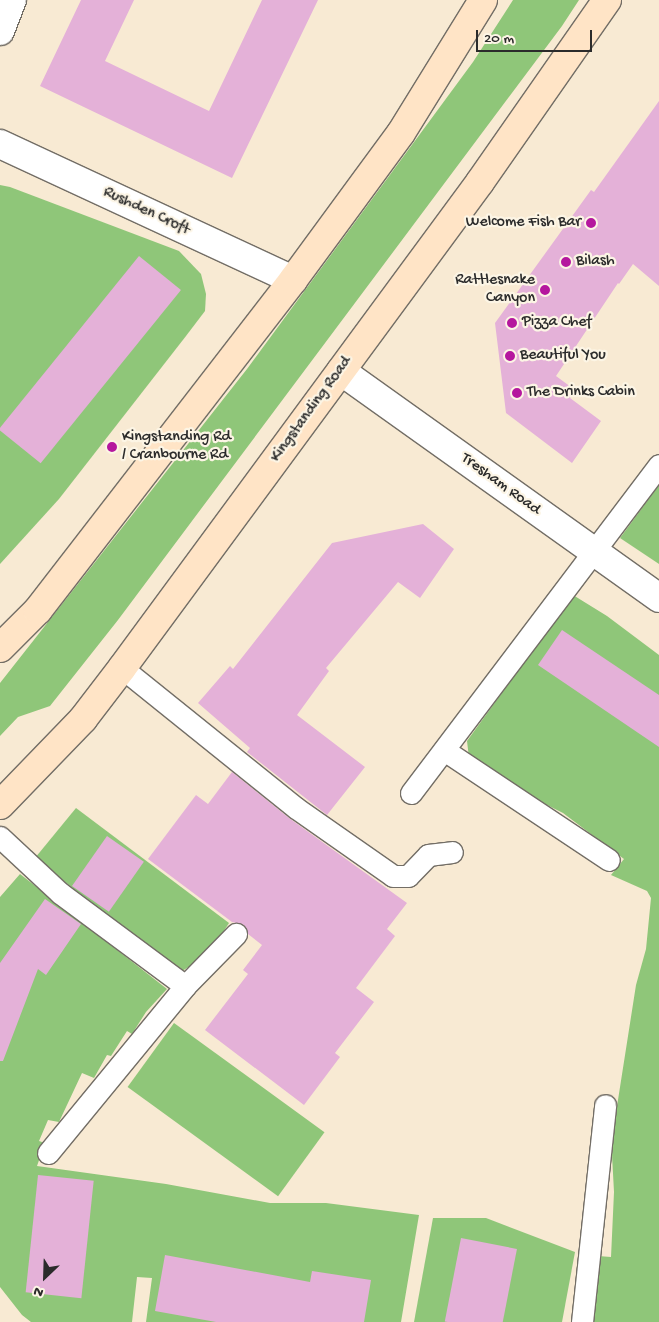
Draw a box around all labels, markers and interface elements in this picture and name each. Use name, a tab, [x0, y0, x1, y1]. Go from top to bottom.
scale bar	[479, 20, 595, 52]
text: 20 m	[484, 30, 514, 48]
street label: Rushden Croft	[100, 184, 192, 240]
place label: Welcome Fish Bar	[466, 213, 581, 233]
marker: Welcome Fish Bar	[585, 217, 597, 229]
place label: Bilash	[576, 252, 615, 272]
marker: Bilash	[560, 256, 572, 268]
place label: Rattlesnake Canyon	[455, 271, 535, 309]
marker: Rattlesnake Canyon	[539, 284, 551, 296]
place label: Pizza Chef	[522, 313, 592, 333]
marker: Pizza Chef	[506, 317, 518, 329]
place label: Beautiful You	[520, 346, 606, 366]
marker: Beautiful You	[504, 350, 516, 362]
street label: Kingstanding Road	[267, 353, 357, 467]
place label: The Drinks Cabin	[527, 383, 635, 403]
marker: The Drinks Cabin	[511, 387, 523, 399]
place label: Kingstanding Rd / Cranbourne Rd	[122, 428, 231, 466]
marker: Kingstanding Rd / Cranbourne Rd	[106, 441, 118, 453]
street label: Tresham Road	[457, 450, 543, 520]
north arrow	[20, 1252, 70, 1302]
text: N	[31, 1282, 46, 1301]

